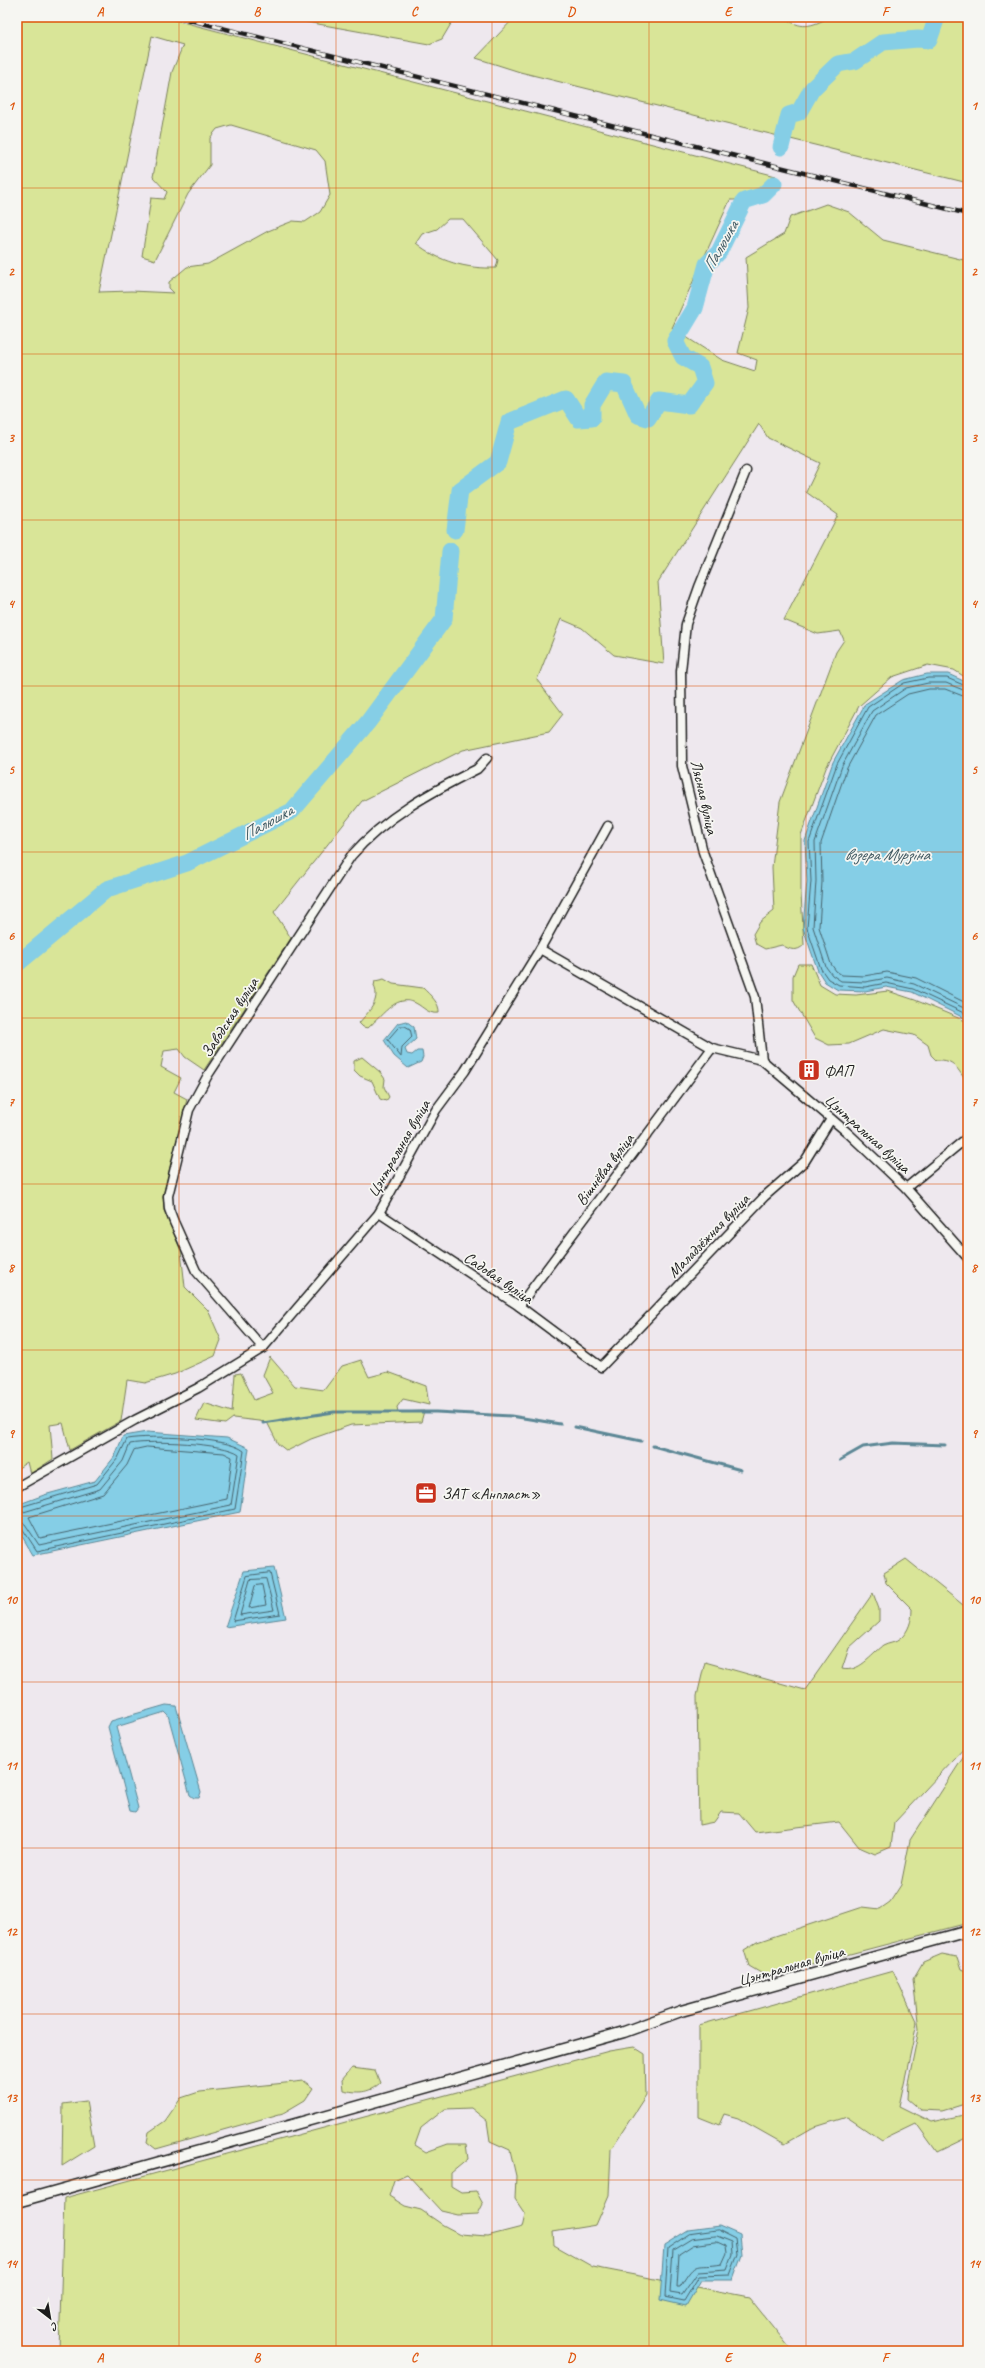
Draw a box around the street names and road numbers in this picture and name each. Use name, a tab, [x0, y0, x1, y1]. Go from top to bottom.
street label: Лясная вуліца	[686, 758, 723, 837]
street label: Заводская вуліца	[197, 973, 264, 1061]
street label: Цэнтральная вуліца	[820, 1090, 915, 1178]
street label: Цэнтральная вуліца	[363, 1095, 435, 1201]
street label: Вішнёвая вуліца	[571, 1129, 639, 1210]
street label: Маладзёжная вуліца	[664, 1189, 755, 1282]
street label: Садовая вуліца	[460, 1247, 538, 1309]
street label: Цэнтральная вуліца	[736, 1941, 847, 1991]

